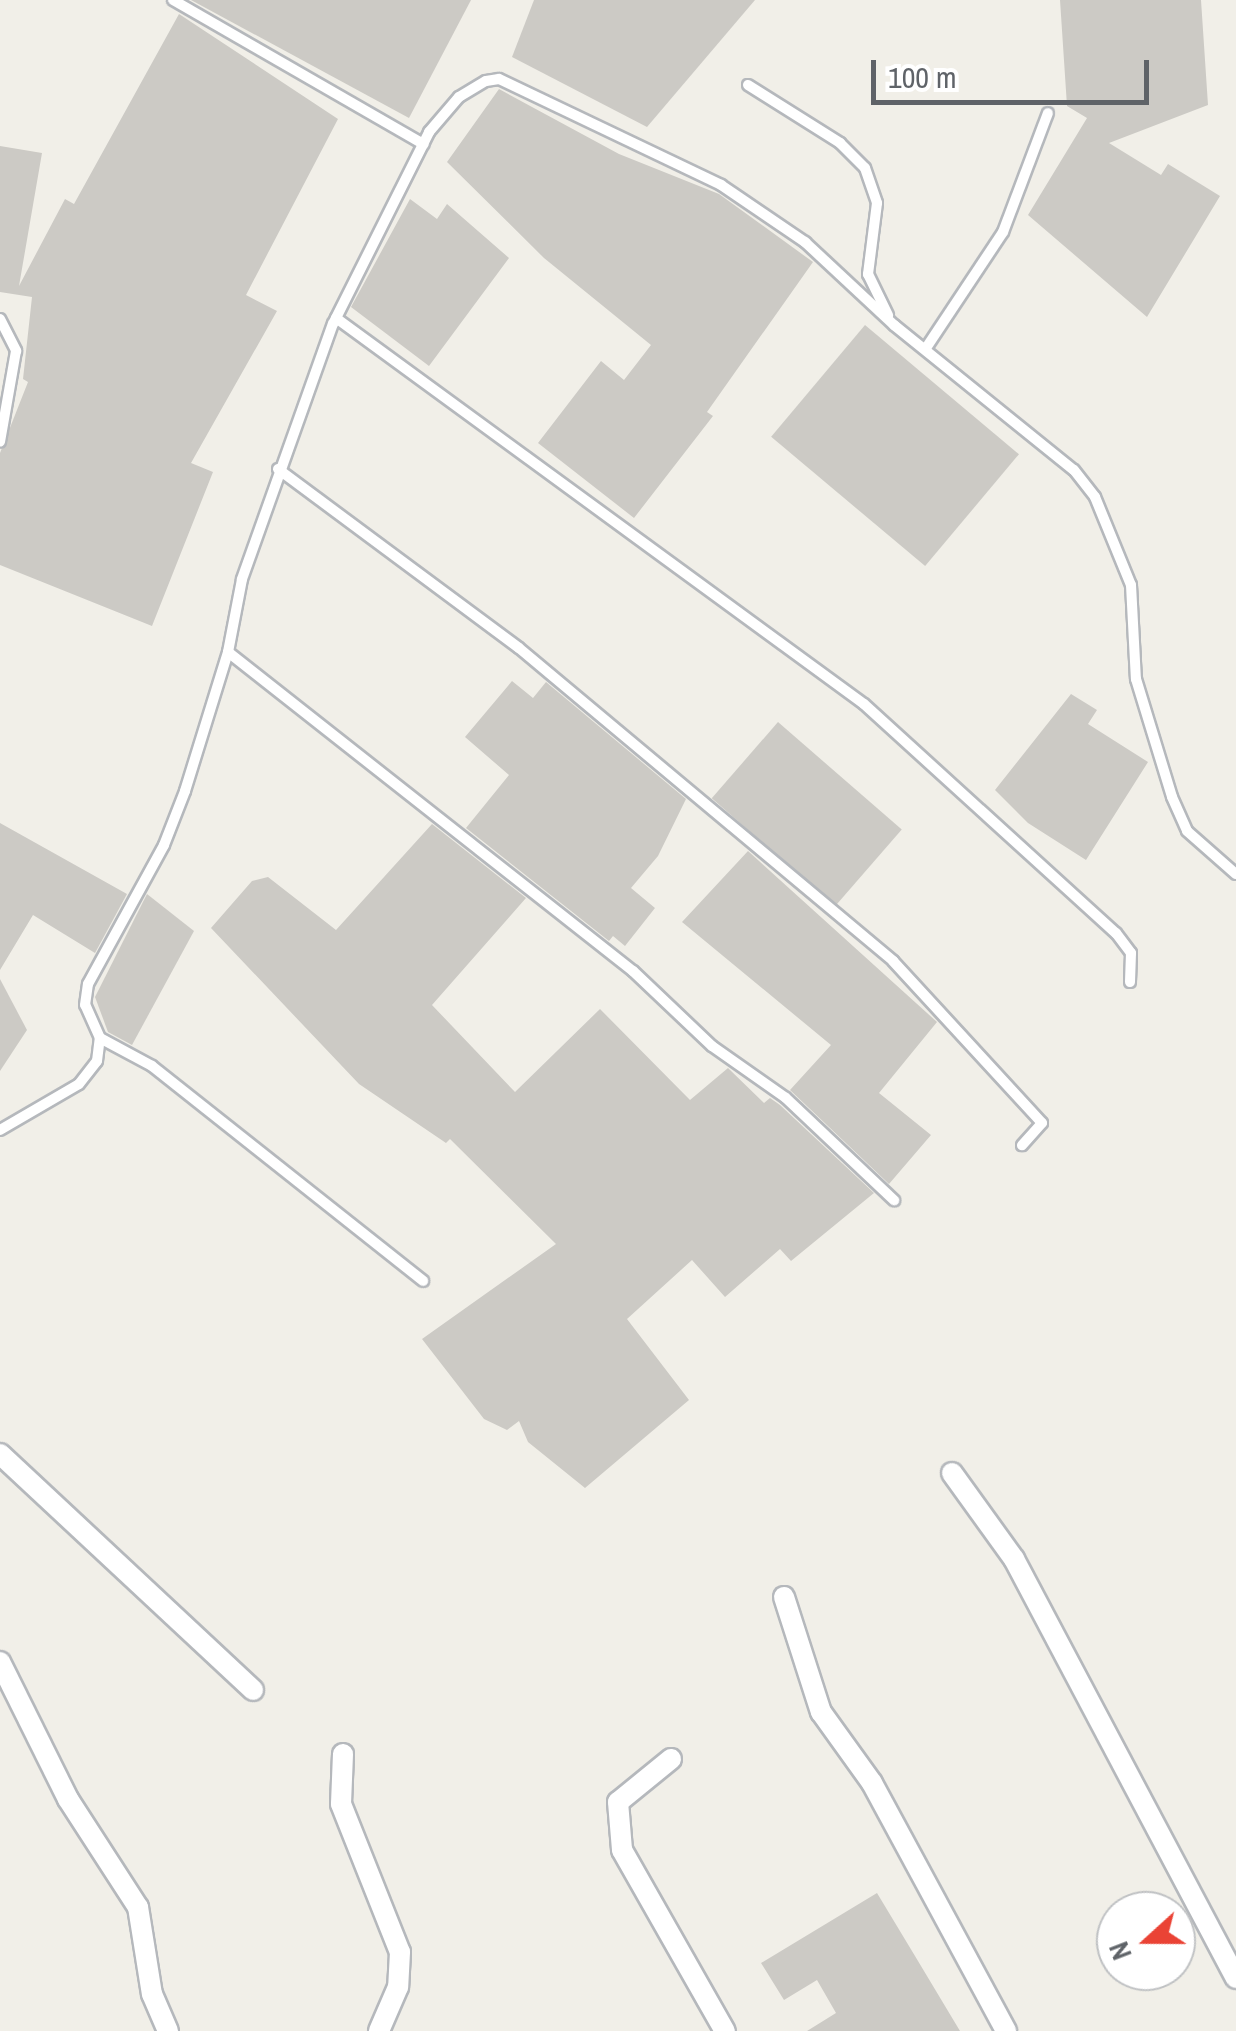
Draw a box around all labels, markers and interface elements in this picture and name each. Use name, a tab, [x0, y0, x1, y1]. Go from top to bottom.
scale bar	[876, 40, 1154, 102]
text: 100 m	[888, 57, 956, 97]
north arrow	[1096, 1891, 1196, 1991]
text: N	[1099, 1936, 1141, 1966]

